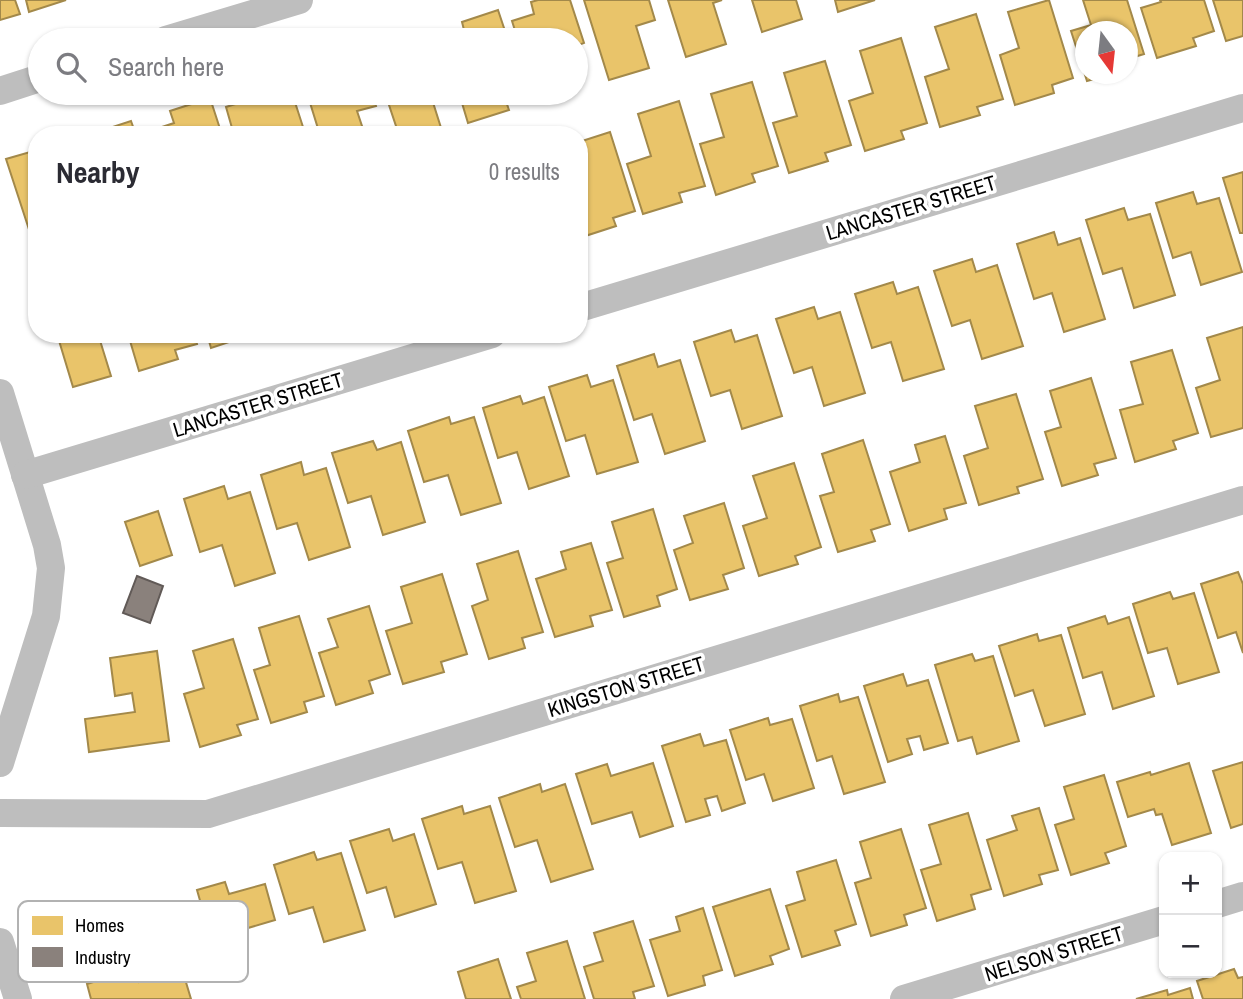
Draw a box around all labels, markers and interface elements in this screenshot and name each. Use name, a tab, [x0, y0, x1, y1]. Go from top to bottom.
north arrow	[1075, 21, 1138, 84]
search box	[28, 28, 588, 105]
icon: search	[52, 48, 90, 86]
text: Search here	[108, 49, 224, 84]
text: Nearby	[56, 152, 139, 192]
text: 0 results	[489, 156, 560, 187]
street label: LANCASTER STREET	[822, 168, 1000, 247]
street label: LANCASTER STREET	[169, 365, 347, 444]
street label: KINGSTON STREET	[544, 649, 708, 724]
map controls	[1159, 852, 1222, 978]
button: +	[1159, 852, 1222, 915]
legend	[18, 901, 248, 982]
text: Homes	[75, 912, 125, 938]
button: −	[1159, 915, 1222, 978]
street label: NELSON STREET	[981, 919, 1127, 988]
text: Industry	[75, 944, 131, 970]

